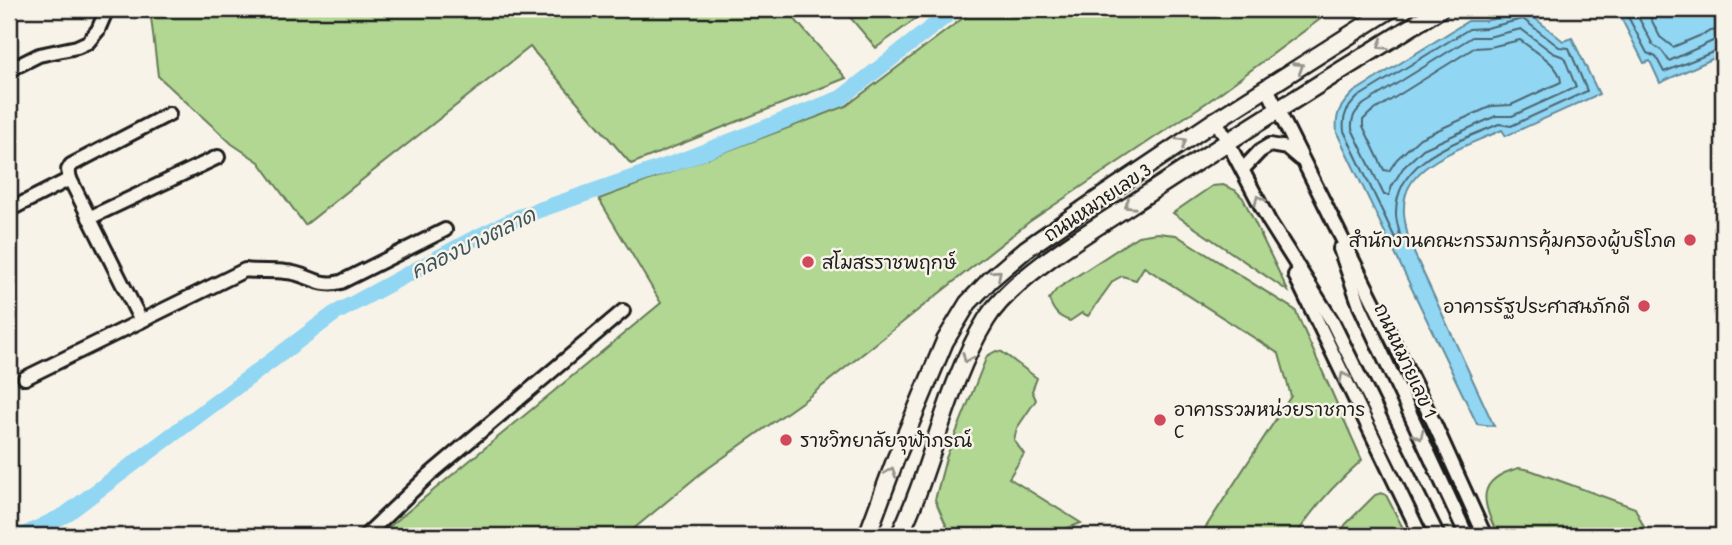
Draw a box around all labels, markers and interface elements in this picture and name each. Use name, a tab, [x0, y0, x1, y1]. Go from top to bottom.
one-way arrow	[1376, 36, 1389, 49]
one-way arrow	[1292, 63, 1305, 76]
one-way arrow	[1175, 138, 1188, 151]
street label: ถนนหมายเลข 3	[1038, 156, 1156, 248]
one-way arrow	[1253, 195, 1267, 207]
one-way arrow	[1124, 197, 1137, 210]
water label: คลองบางตลาด	[406, 199, 541, 285]
place label: สำนักงานคณะกรรมการคุ้มครองผู้บริโภค	[1349, 227, 1676, 255]
marker: สำนักงานคณะกรรมการคุ้มครองผู้บริโภค	[1682, 232, 1698, 248]
place label: สโมสรราชพฤกษ์	[822, 249, 957, 275]
marker: สโมสรราชพฤกษ์	[800, 254, 816, 270]
one-way arrow	[989, 270, 1002, 282]
place label: อาคารรัฐประศาสนภักดี	[1443, 293, 1630, 319]
marker: อาคารรัฐประศาสนภักดี	[1636, 298, 1652, 314]
street label: ถนนหมายเลข 1	[1368, 299, 1444, 421]
one-way arrow	[961, 351, 975, 363]
one-way arrow	[1339, 372, 1353, 384]
place label: อาคารรวมหน่วยราชการ C	[1174, 396, 1365, 444]
marker: อาคารรวมหน่วยราชการ C	[1152, 412, 1168, 428]
place label: ราชวิทยาลัยจุฬาภรณ์	[800, 427, 973, 455]
one-way arrow	[1411, 427, 1425, 440]
marker: ราชวิทยาลัยจุฬาภรณ์	[778, 432, 794, 448]
one-way arrow	[883, 467, 897, 479]

